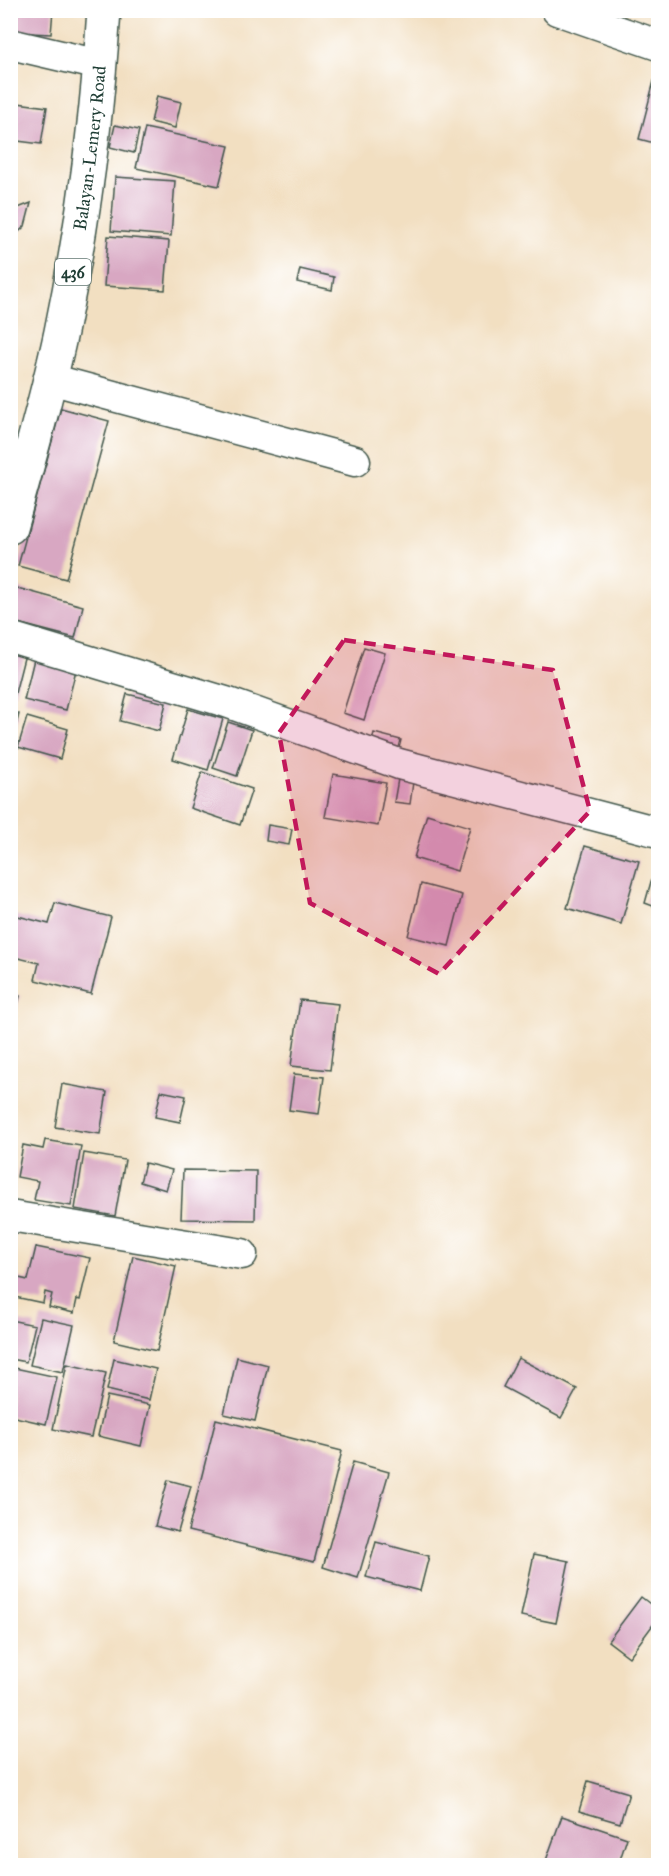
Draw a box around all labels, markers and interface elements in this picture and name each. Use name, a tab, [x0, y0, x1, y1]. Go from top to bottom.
street label: Balayan-Lemery Road	[69, 65, 111, 232]
road number: 436	[55, 259, 91, 285]

